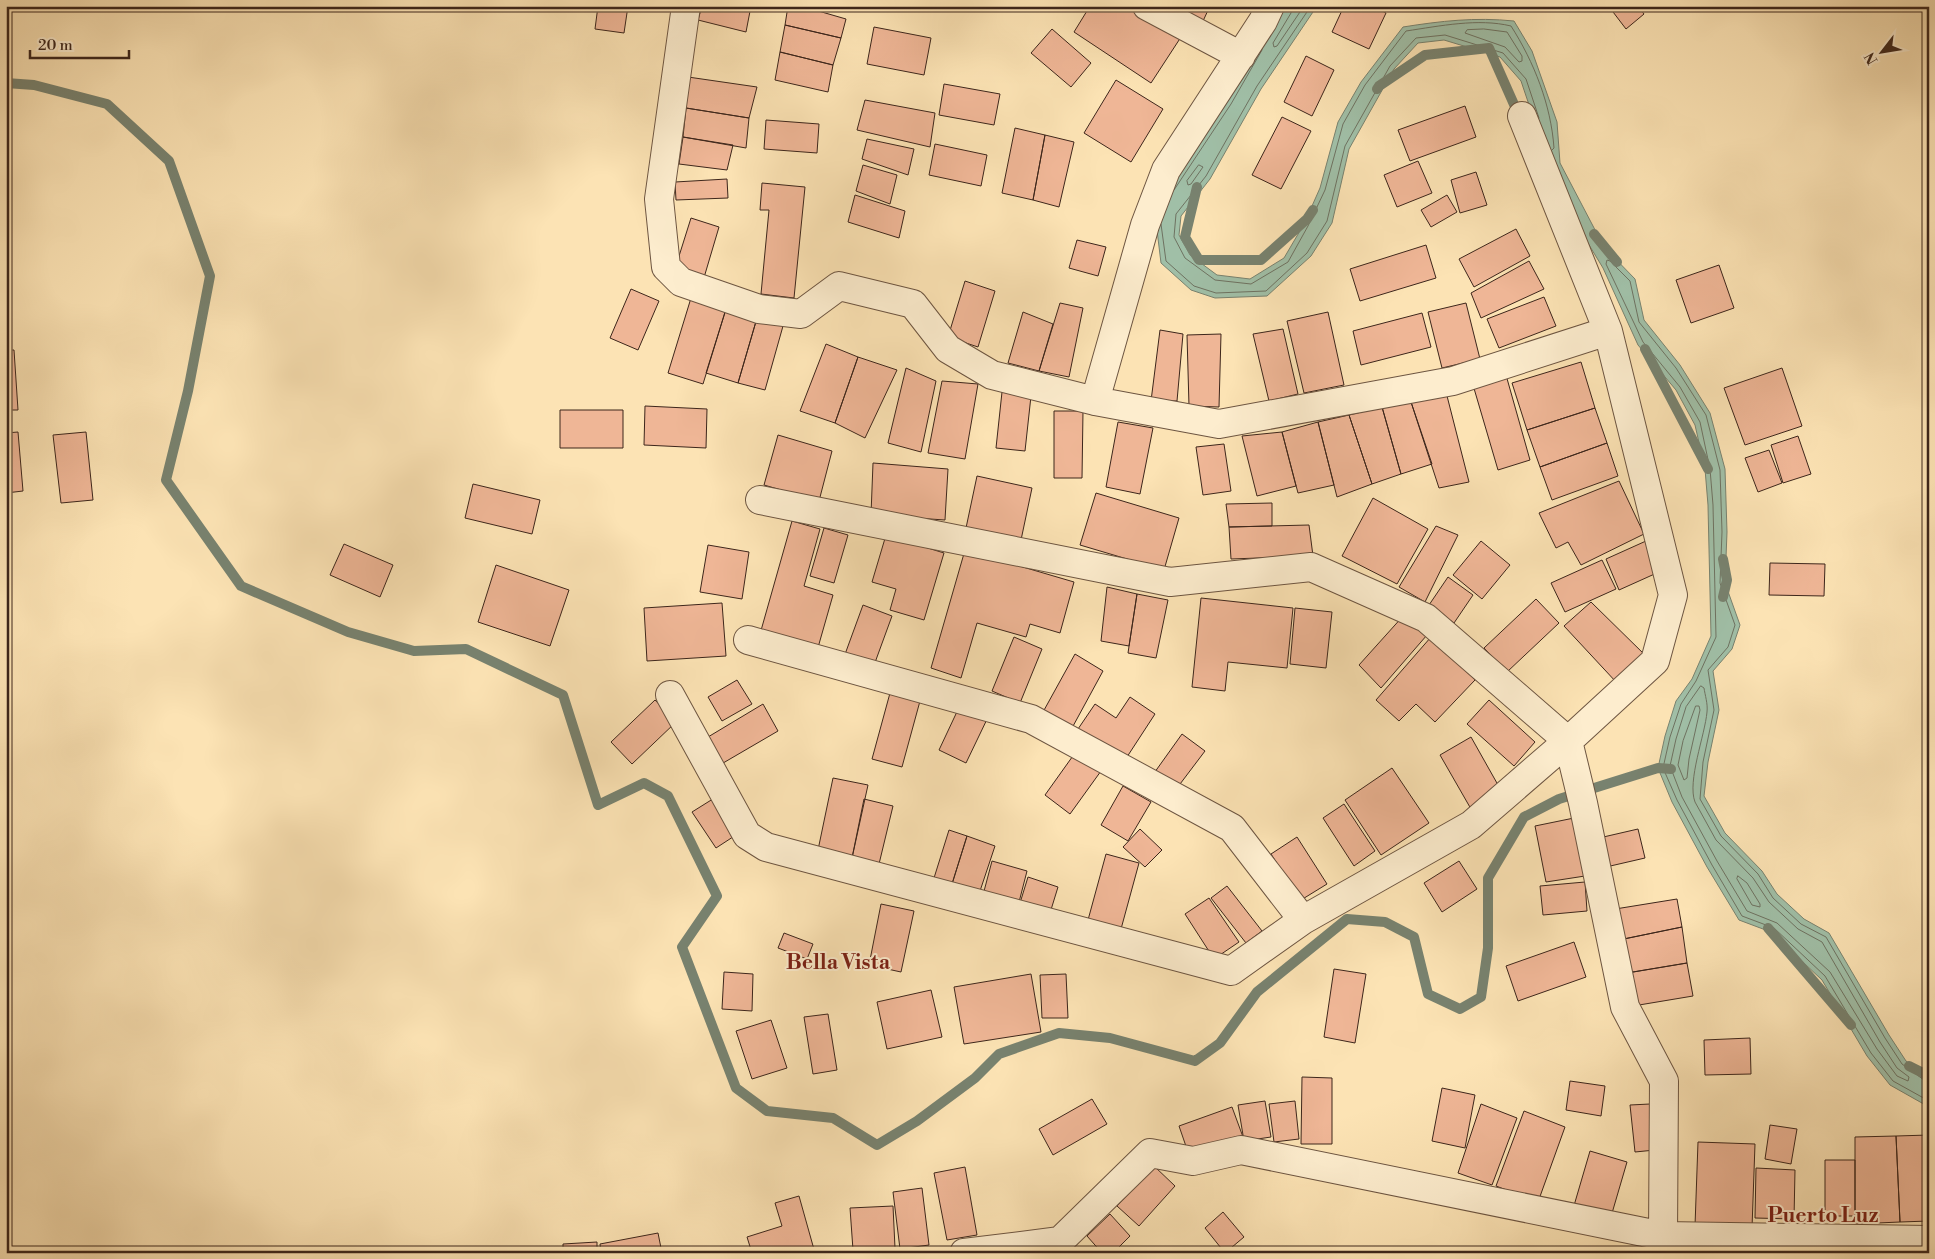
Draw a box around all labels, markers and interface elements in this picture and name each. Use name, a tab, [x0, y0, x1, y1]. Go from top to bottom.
scale bar	[30, 28, 129, 60]
north arrow	[1858, 28, 1908, 78]
text: 20 m	[38, 36, 73, 55]
text: N	[1861, 49, 1882, 68]
district label: Bella Vista	[786, 950, 891, 976]
district label: Puerto Luz	[1768, 1203, 1879, 1229]

